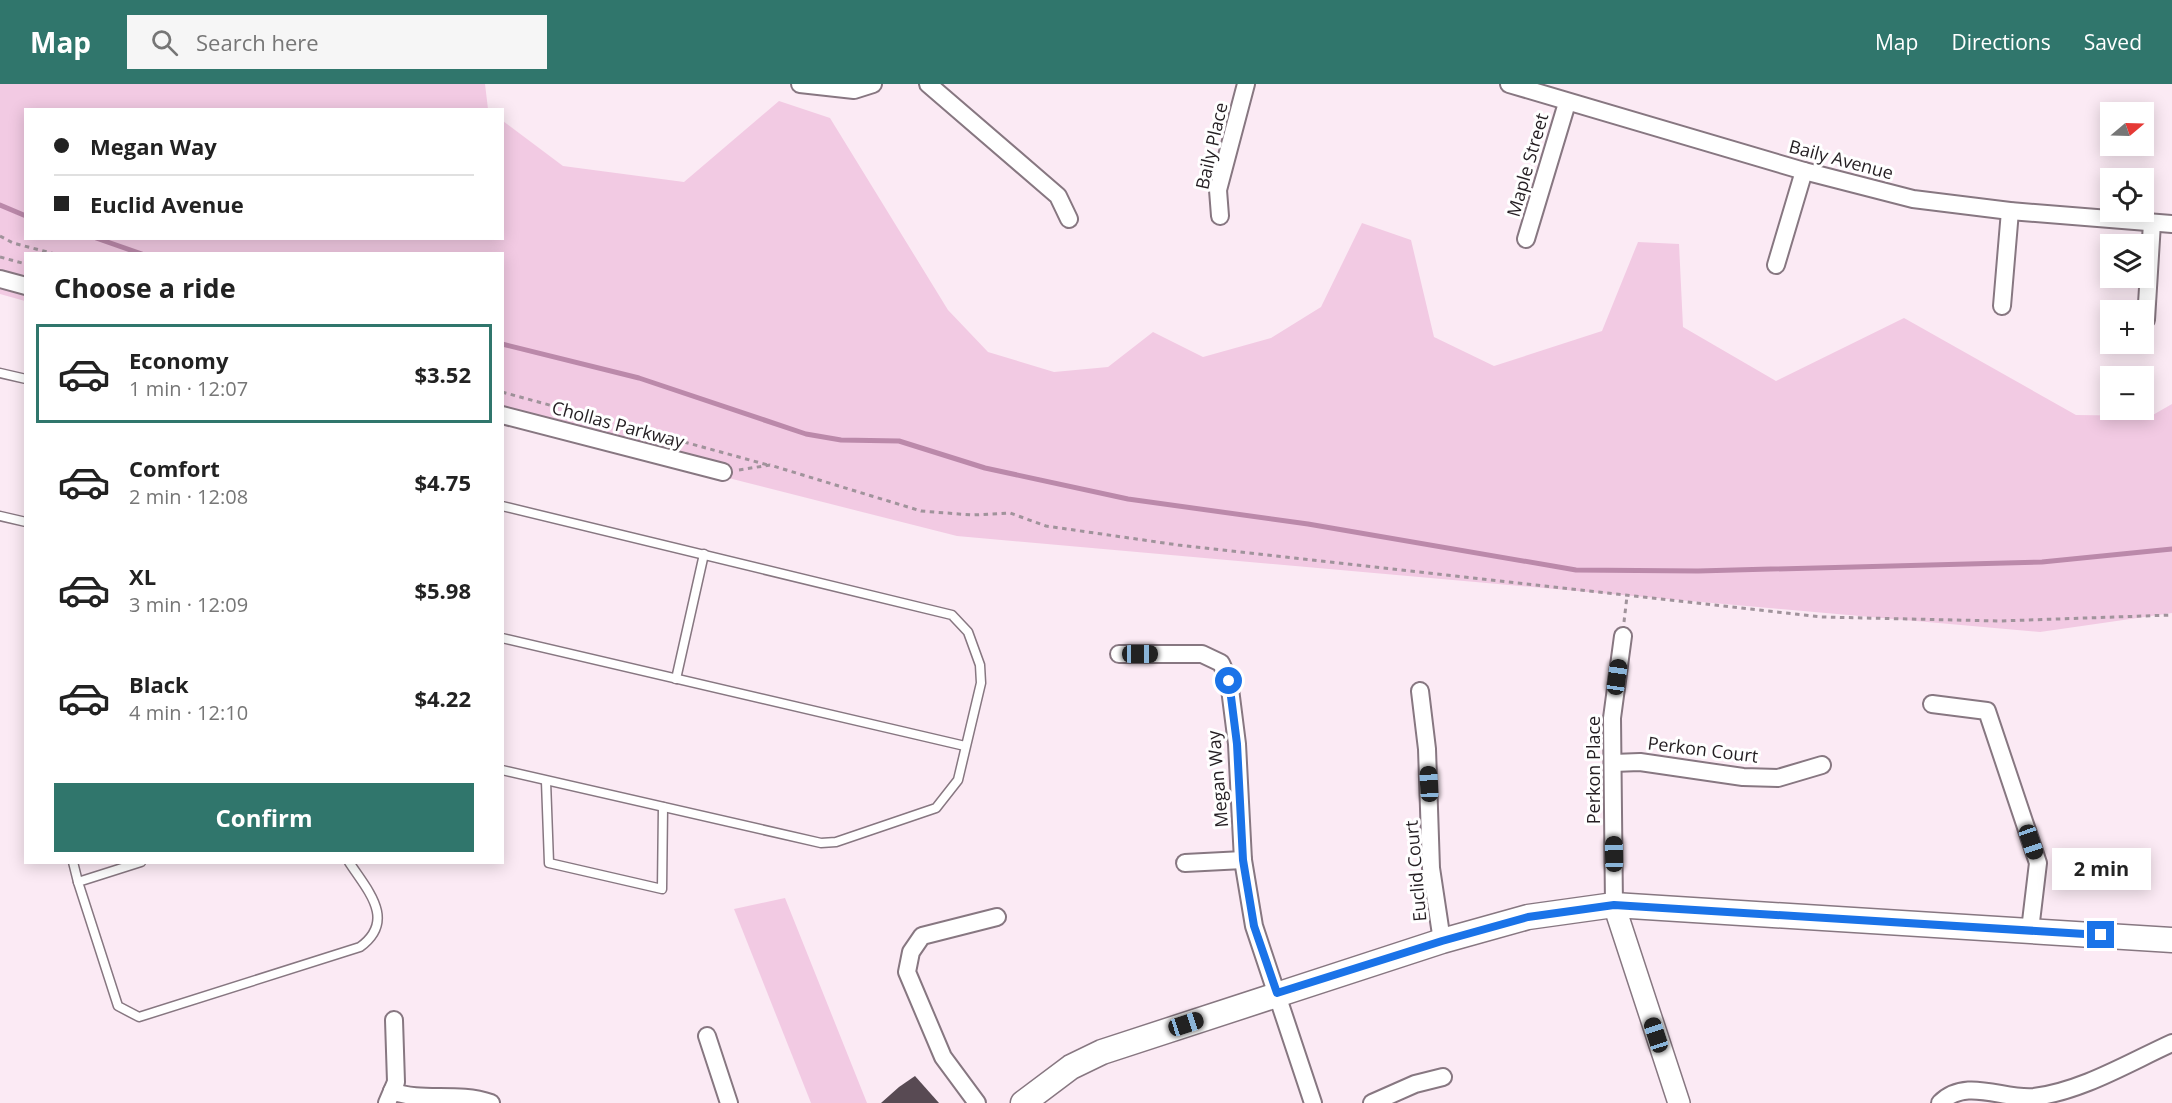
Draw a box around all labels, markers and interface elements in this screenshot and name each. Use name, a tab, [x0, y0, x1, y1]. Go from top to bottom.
search box	[127, 15, 547, 69]
text: Map	[30, 23, 91, 61]
icon: search	[148, 26, 181, 59]
text: Search here	[196, 27, 319, 57]
text: Map	[1875, 28, 1918, 56]
text: Directions	[1951, 28, 2051, 56]
text: Saved	[2084, 28, 2142, 56]
street label: Baily Place	[1189, 100, 1233, 192]
north arrow	[2100, 102, 2154, 156]
map controls	[2100, 102, 2154, 420]
street label: Maple Street	[1501, 110, 1553, 219]
text: Megan Way	[90, 131, 217, 161]
street label: Baily Avenue	[1786, 134, 1896, 184]
button: locate	[2100, 168, 2154, 222]
text: Euclid Avenue	[90, 189, 244, 219]
button: layers	[2100, 234, 2154, 288]
text: Choose a ride	[54, 269, 236, 306]
button: +	[2100, 300, 2154, 354]
text: Economy	[129, 345, 228, 375]
icon: car	[57, 347, 111, 401]
text: $3.52	[414, 359, 471, 389]
button: −	[2100, 366, 2154, 420]
text: 1 min · 12:07	[129, 375, 248, 402]
street label: Chollas Parkway	[549, 395, 688, 453]
text: Comfort	[129, 453, 220, 483]
icon: car	[57, 455, 111, 509]
text: $4.75	[414, 467, 471, 497]
text: 2 min · 12:08	[129, 483, 248, 510]
text: XL	[129, 561, 156, 591]
icon: car	[57, 563, 111, 617]
text: $5.98	[414, 575, 471, 605]
text: 3 min · 12:09	[129, 591, 248, 618]
car	[1122, 645, 1158, 663]
car	[1606, 658, 1628, 696]
route start	[1215, 667, 1242, 694]
text: Black	[129, 669, 189, 699]
icon: car	[57, 671, 111, 725]
text: $4.22	[414, 683, 471, 713]
text: 4 min · 12:10	[129, 699, 248, 726]
street label: Perkon Place	[1581, 716, 1605, 824]
street label: Megan Way	[1201, 729, 1233, 829]
street label: Perkon Court	[1646, 730, 1760, 768]
car	[1419, 766, 1439, 802]
button: Confirm	[54, 783, 474, 852]
street label: Euclid Court	[1399, 820, 1431, 923]
car	[2017, 822, 2045, 862]
car	[1605, 836, 1623, 872]
callout: 2 min	[2052, 848, 2150, 890]
text: 2 min	[2074, 855, 2129, 882]
route end	[2087, 921, 2114, 948]
car	[1166, 1010, 1206, 1038]
car	[1642, 1015, 1670, 1055]

